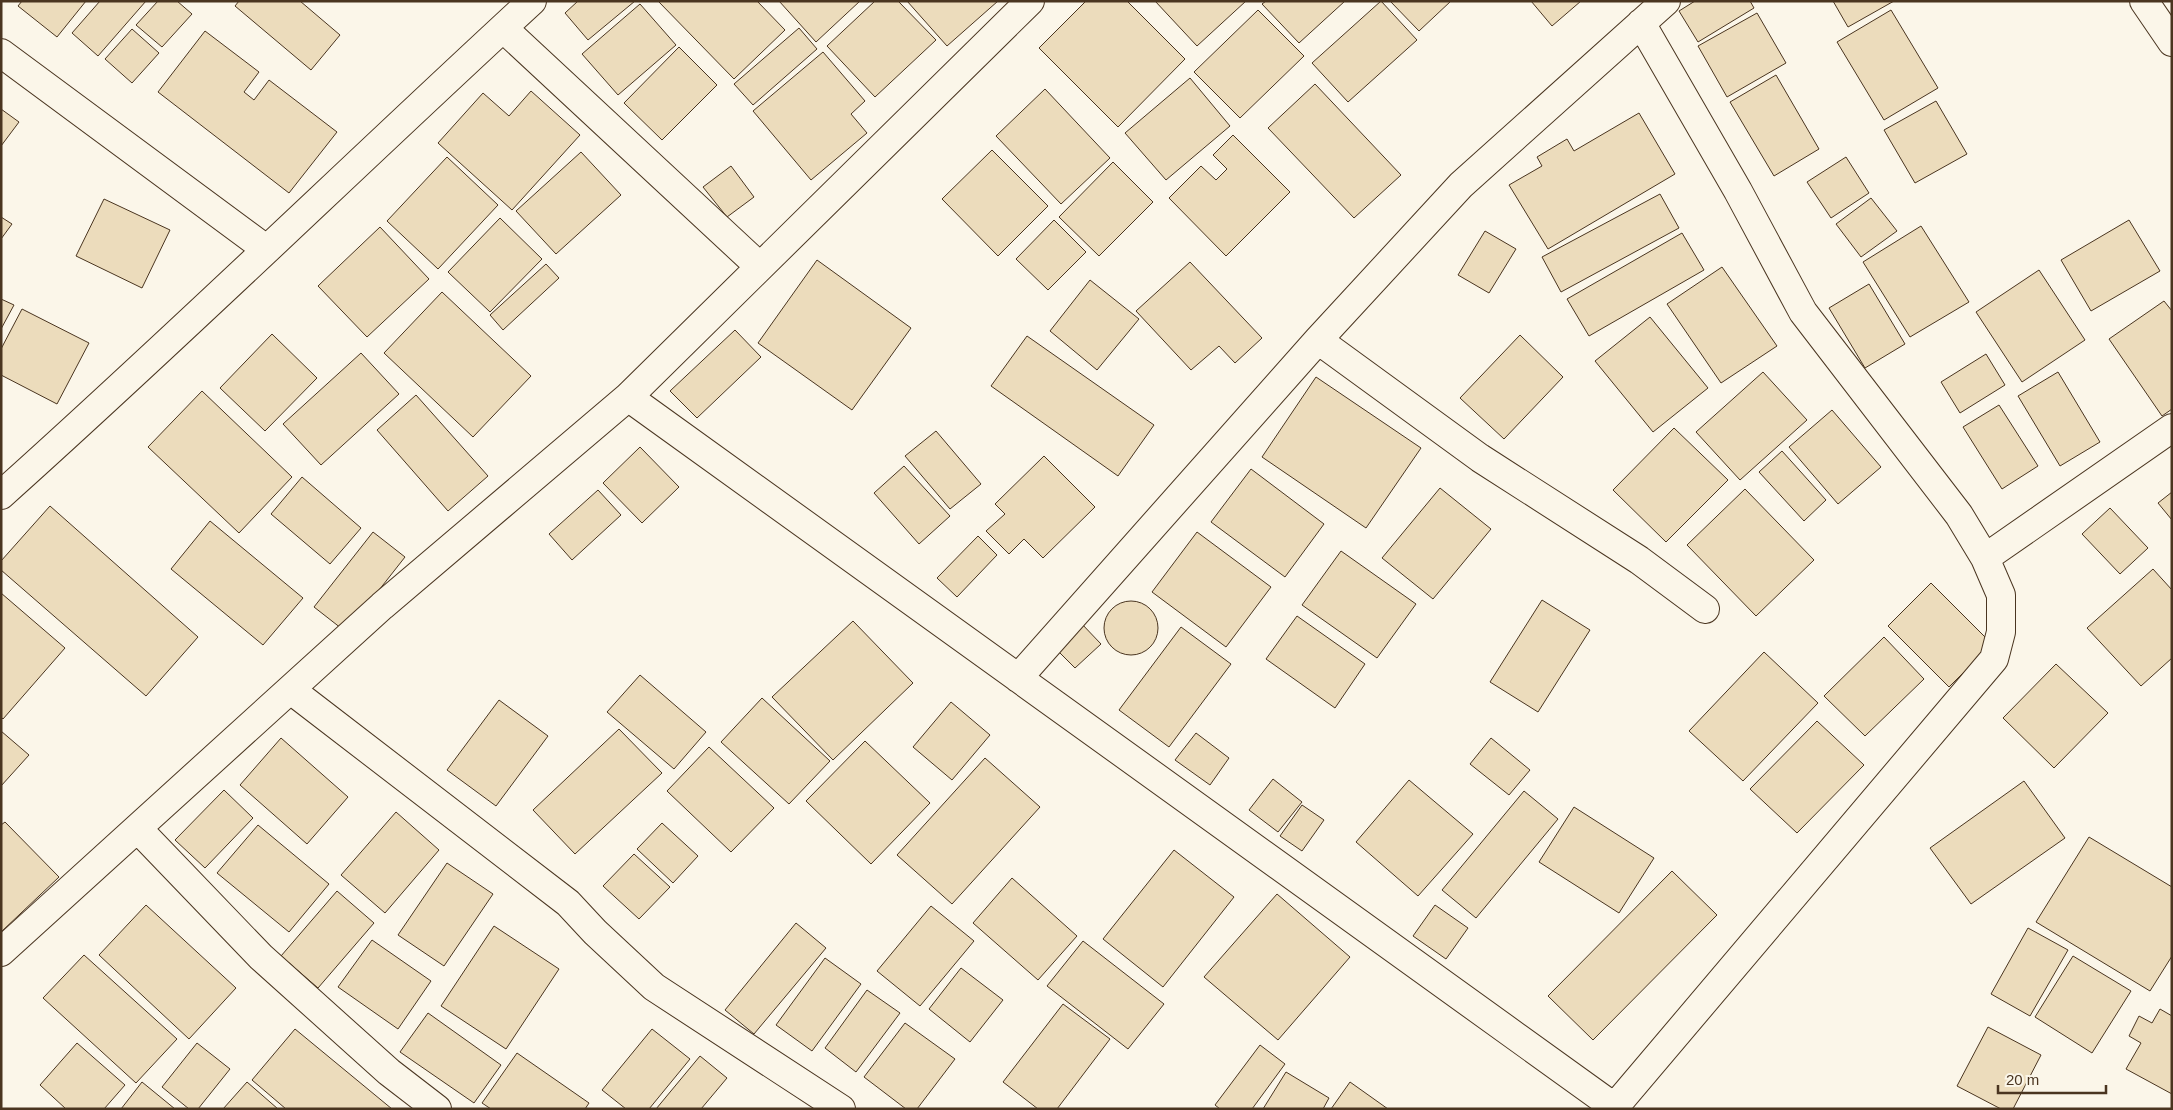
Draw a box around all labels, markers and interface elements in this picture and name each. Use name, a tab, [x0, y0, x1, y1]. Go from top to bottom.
scale bar	[1998, 1062, 2106, 1094]
text: 20 m	[2006, 1071, 2039, 1088]

